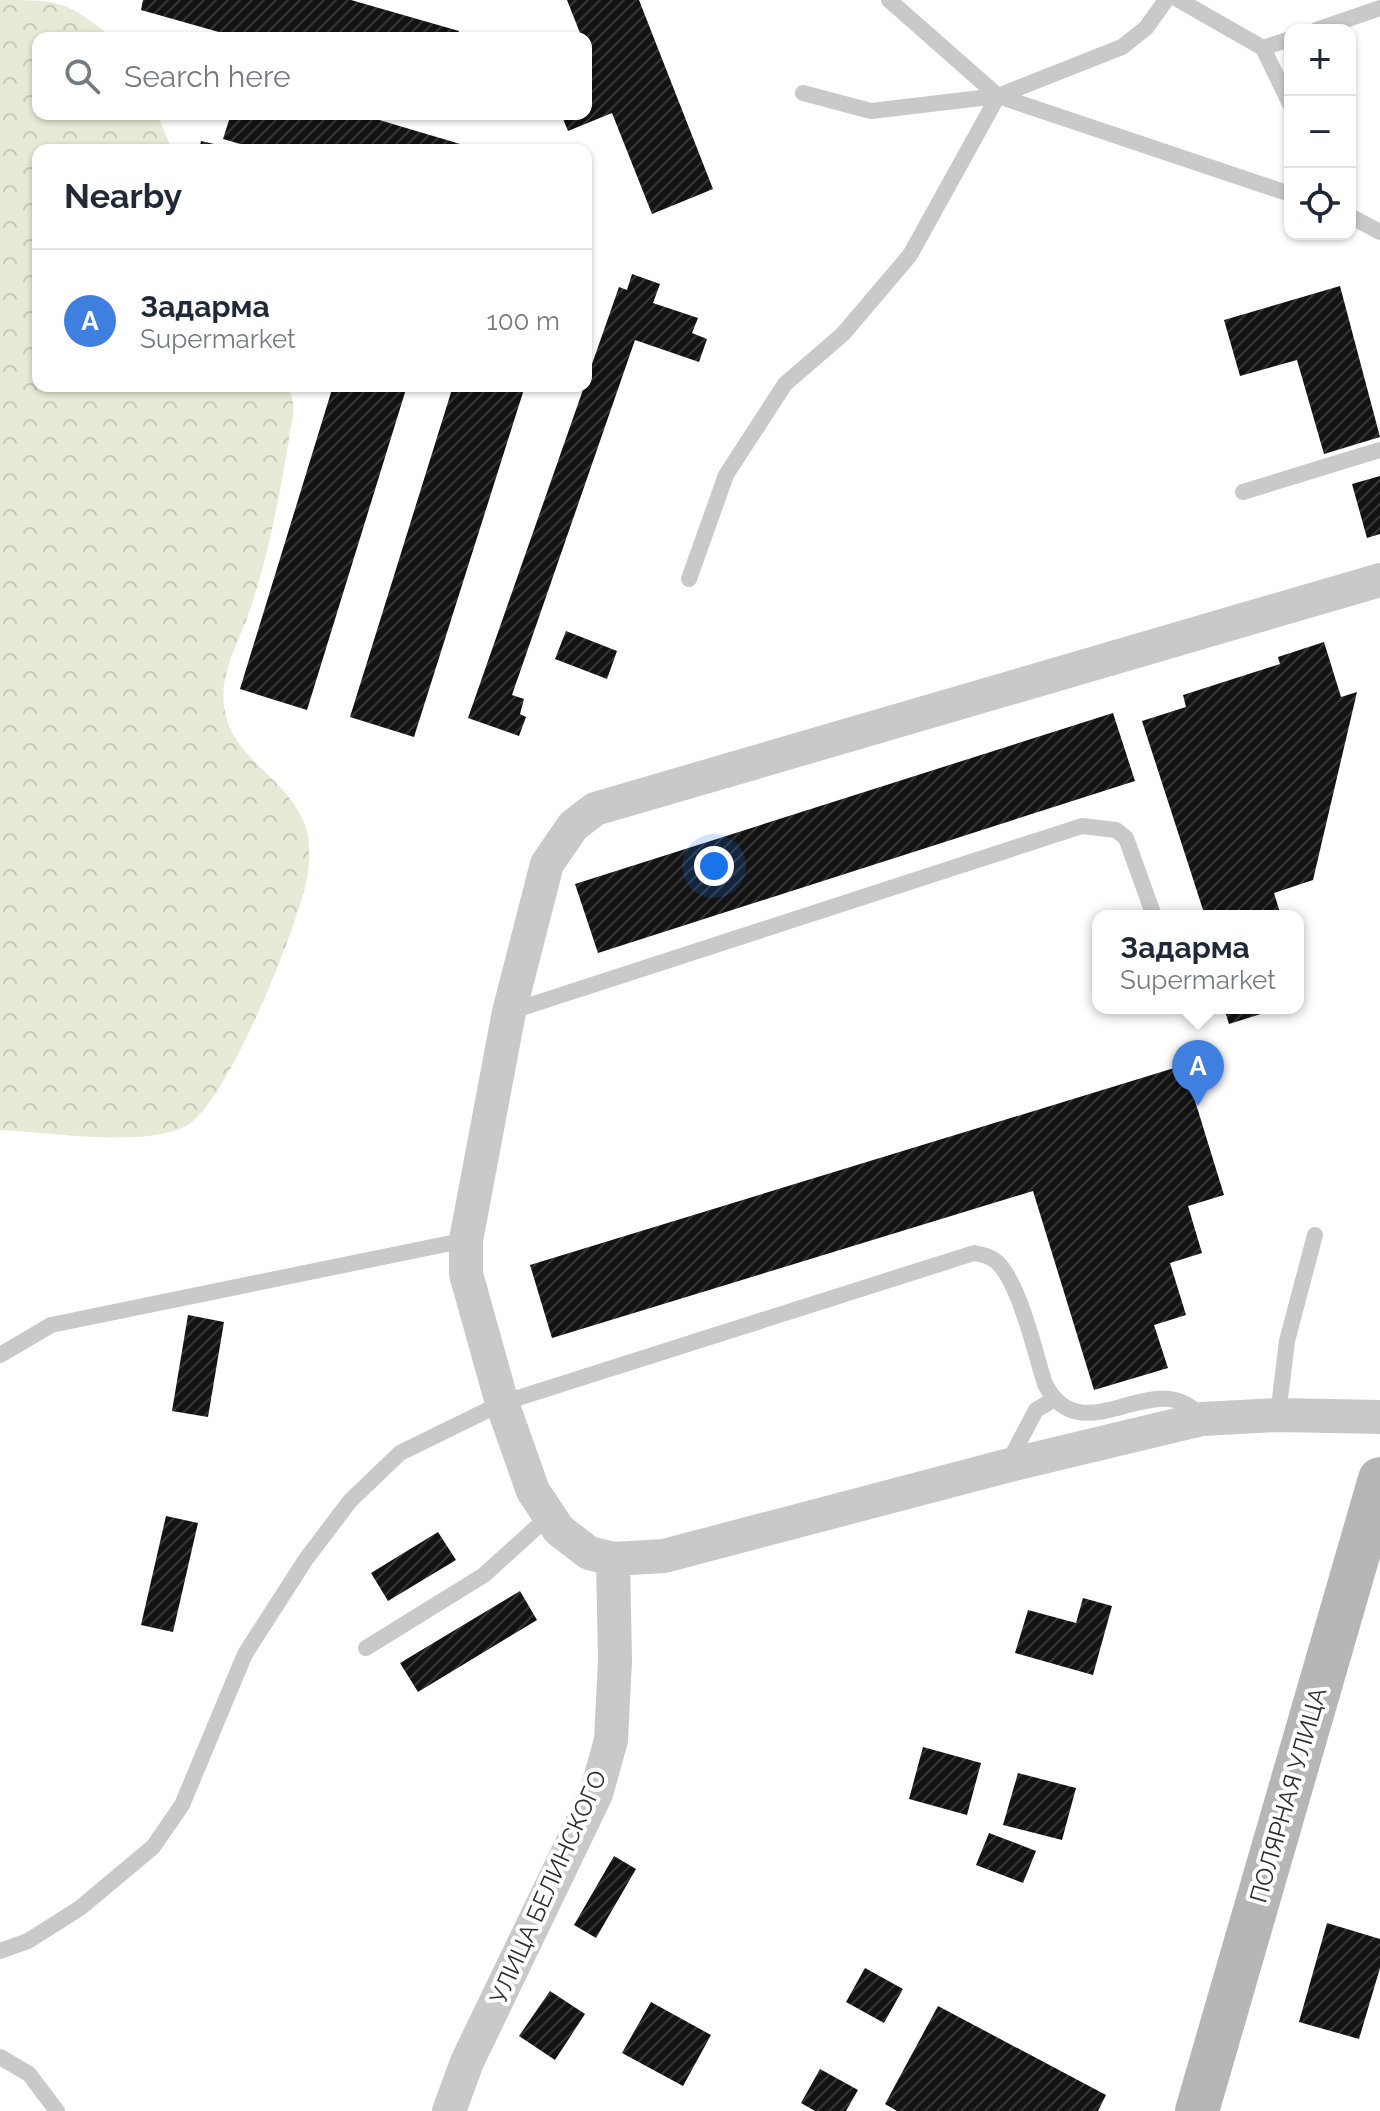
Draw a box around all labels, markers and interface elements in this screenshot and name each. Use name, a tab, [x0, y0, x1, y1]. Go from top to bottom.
map controls	[1284, 24, 1356, 240]
button: +	[1284, 24, 1356, 96]
search box	[32, 32, 592, 120]
icon: search	[60, 54, 104, 98]
text: Search here	[124, 59, 291, 94]
button: −	[1284, 96, 1356, 168]
button: locate	[1284, 168, 1356, 240]
text: Nearby	[64, 176, 182, 216]
text: Задарма	[140, 289, 270, 324]
text: A	[81, 306, 99, 336]
text: 100 m	[487, 306, 560, 336]
text: Supermarket	[140, 324, 296, 354]
your location	[694, 846, 734, 886]
popup	[1092, 910, 1304, 1014]
text: Задарма	[1120, 930, 1250, 965]
text: Supermarket	[1120, 965, 1276, 995]
pin: A	[1172, 1040, 1224, 1106]
street label: ПОЛЯРНАЯ УЛИЦА	[1243, 1684, 1333, 1906]
street label: УЛИЦА БЕЛИНСКОГО	[483, 1766, 613, 2008]

